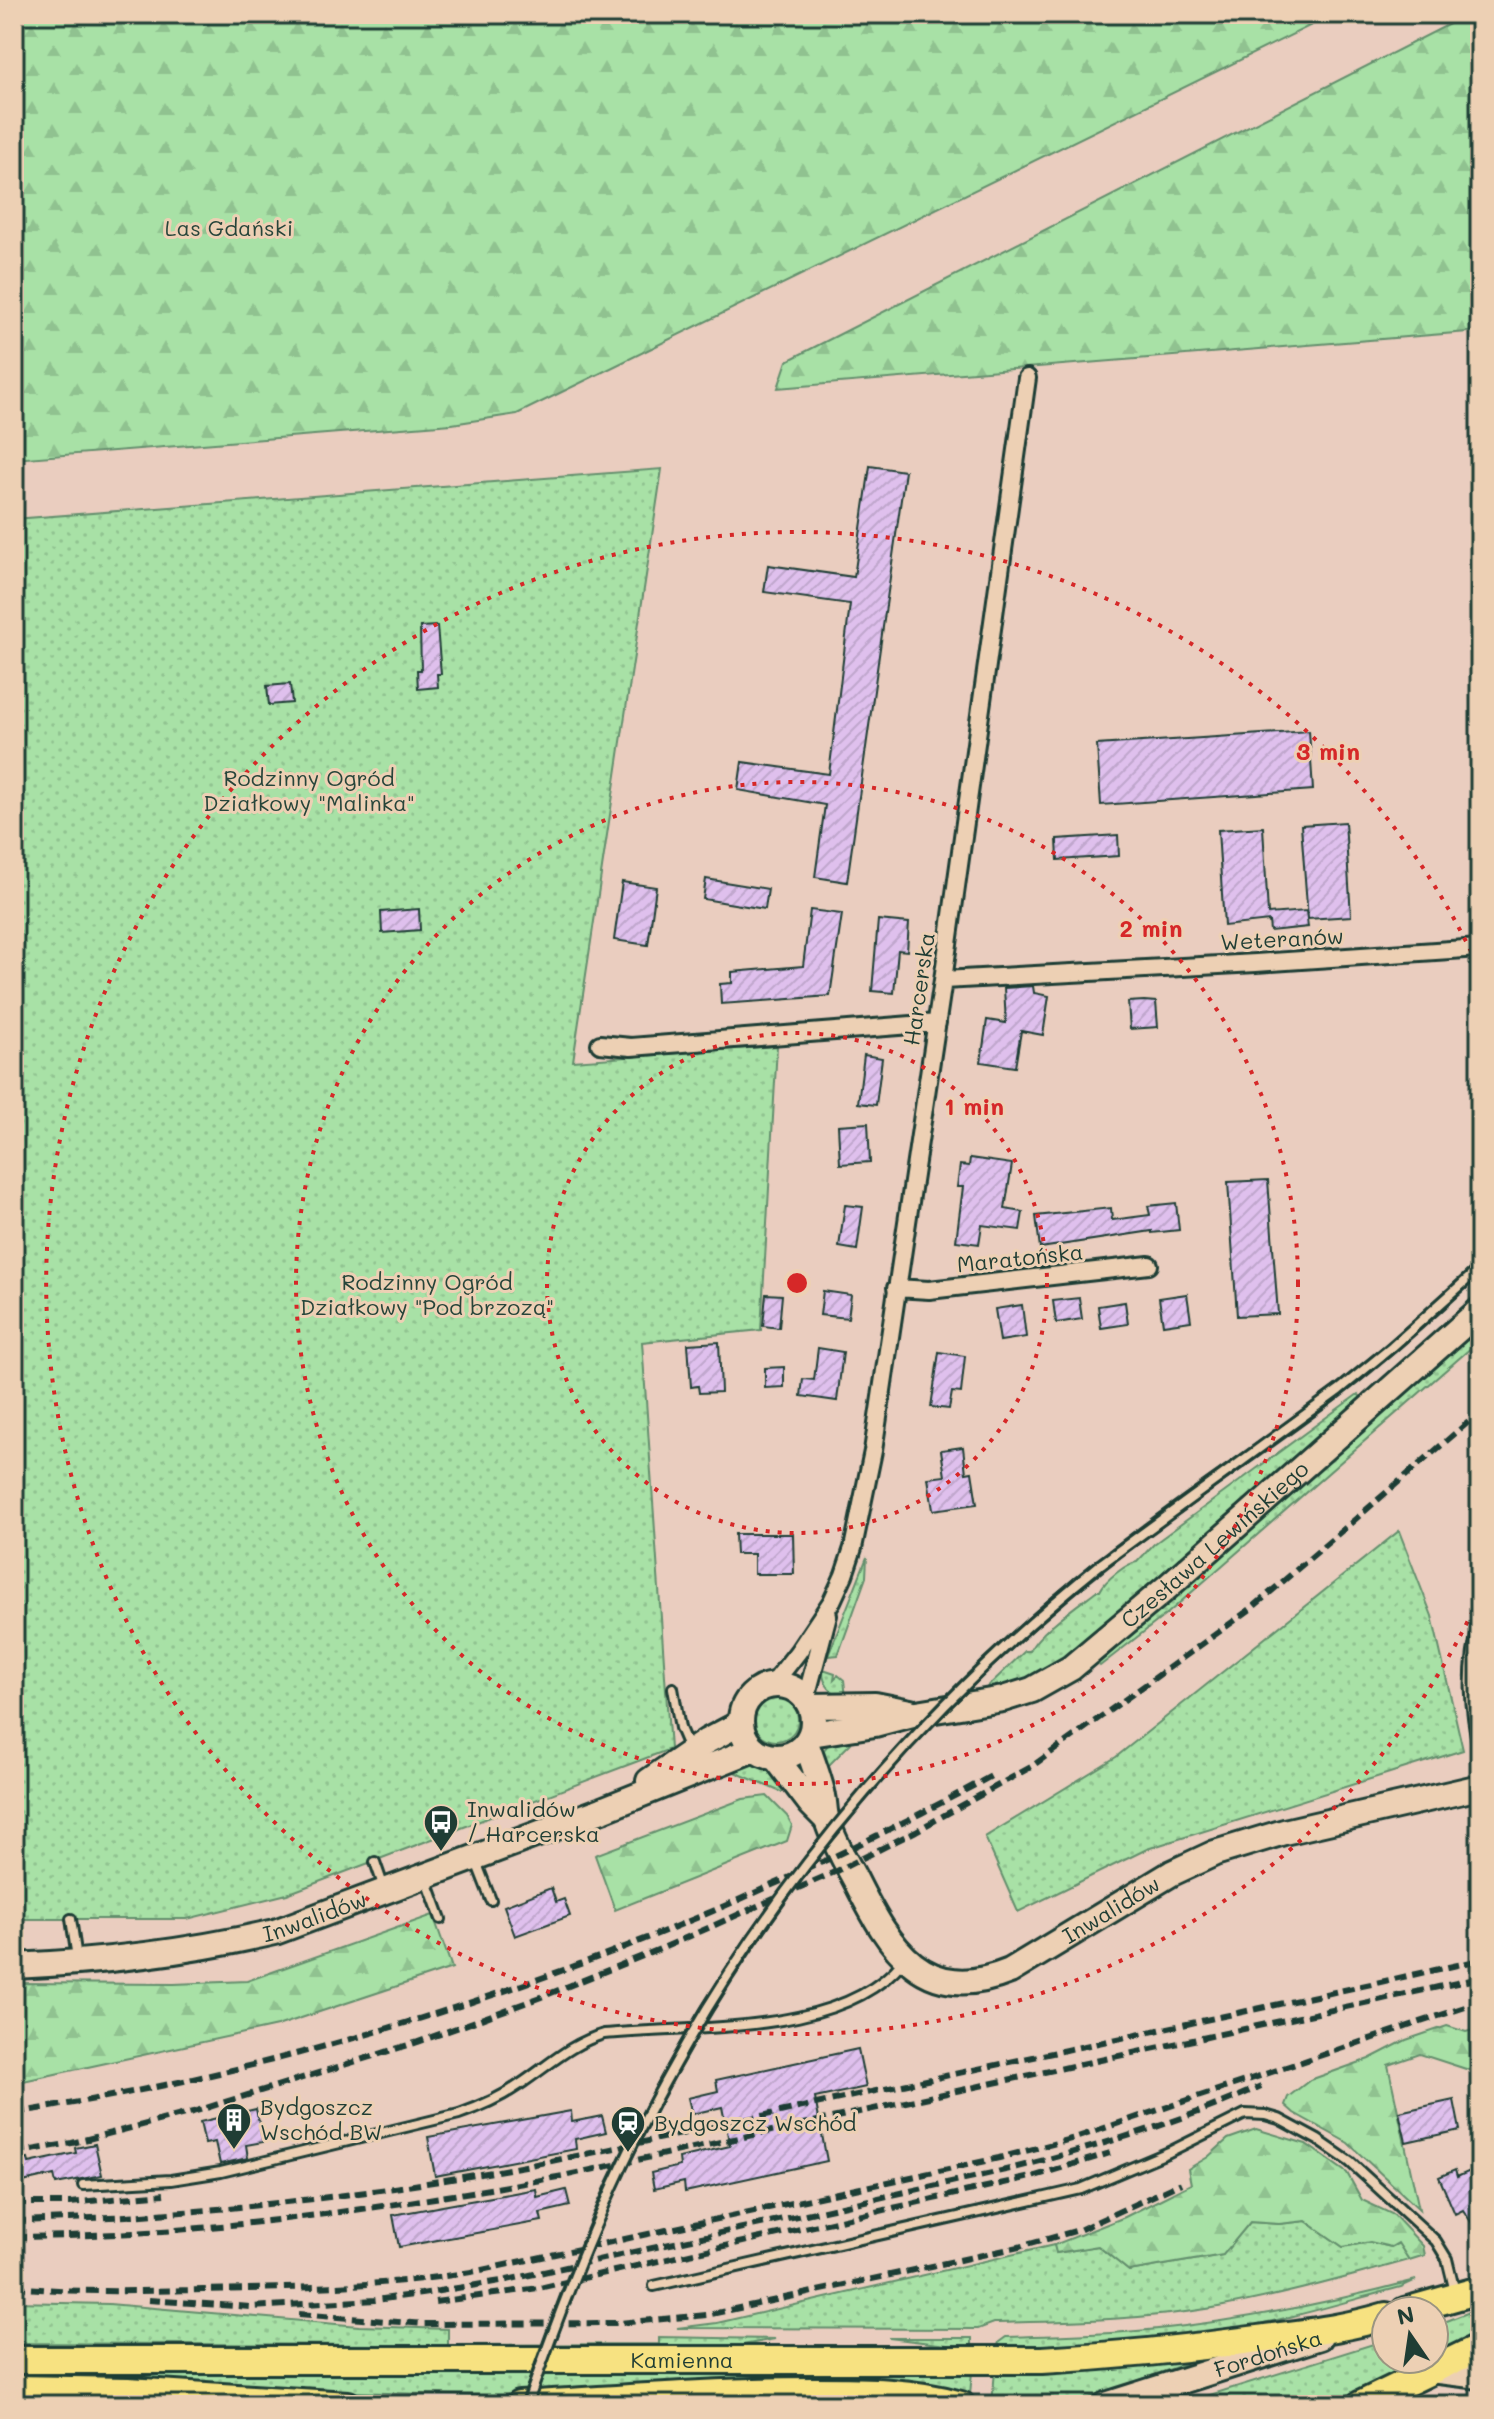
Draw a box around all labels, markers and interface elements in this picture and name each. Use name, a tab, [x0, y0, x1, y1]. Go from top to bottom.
park label: Las Gdański	[165, 213, 293, 242]
text: 3 min	[1296, 735, 1360, 766]
park label: Rodzinny Ogród Działkowy "Malinka"	[203, 763, 415, 817]
text: 2 min	[1120, 912, 1183, 943]
street label: Weteranów	[1220, 921, 1344, 956]
street label: Harcerska	[896, 930, 941, 1047]
text: 1 min	[944, 1090, 1004, 1121]
street label: Maratońska	[955, 1236, 1085, 1279]
park label: Rodzinny Ogród Działkowy "Pod brzozą"	[300, 1267, 554, 1321]
centre of rings	[783, 1269, 811, 1297]
street label: Czesława Lewińskiego	[1114, 1454, 1314, 1634]
place label: Inwalidów / Harcerska	[467, 1794, 600, 1848]
bus stop icon: Inwalidów / Harcerska	[422, 1803, 460, 1853]
street label: Inwalidów	[1057, 1869, 1165, 1950]
street label: Inwalidów	[260, 1884, 371, 1948]
place label: Bydgoszcz Wschód BW	[260, 2092, 382, 2146]
building icon: Bydgoszcz Wschód BW	[215, 2101, 253, 2151]
station icon: Bydgoszcz Wschód	[609, 2104, 647, 2154]
place label: Bydgoszcz Wschód	[654, 2108, 856, 2137]
north arrow	[1370, 2295, 1450, 2375]
text: N	[1394, 2299, 1417, 2331]
street label: Fordońska	[1210, 2322, 1325, 2384]
street label: Kamienna	[630, 2345, 734, 2374]

